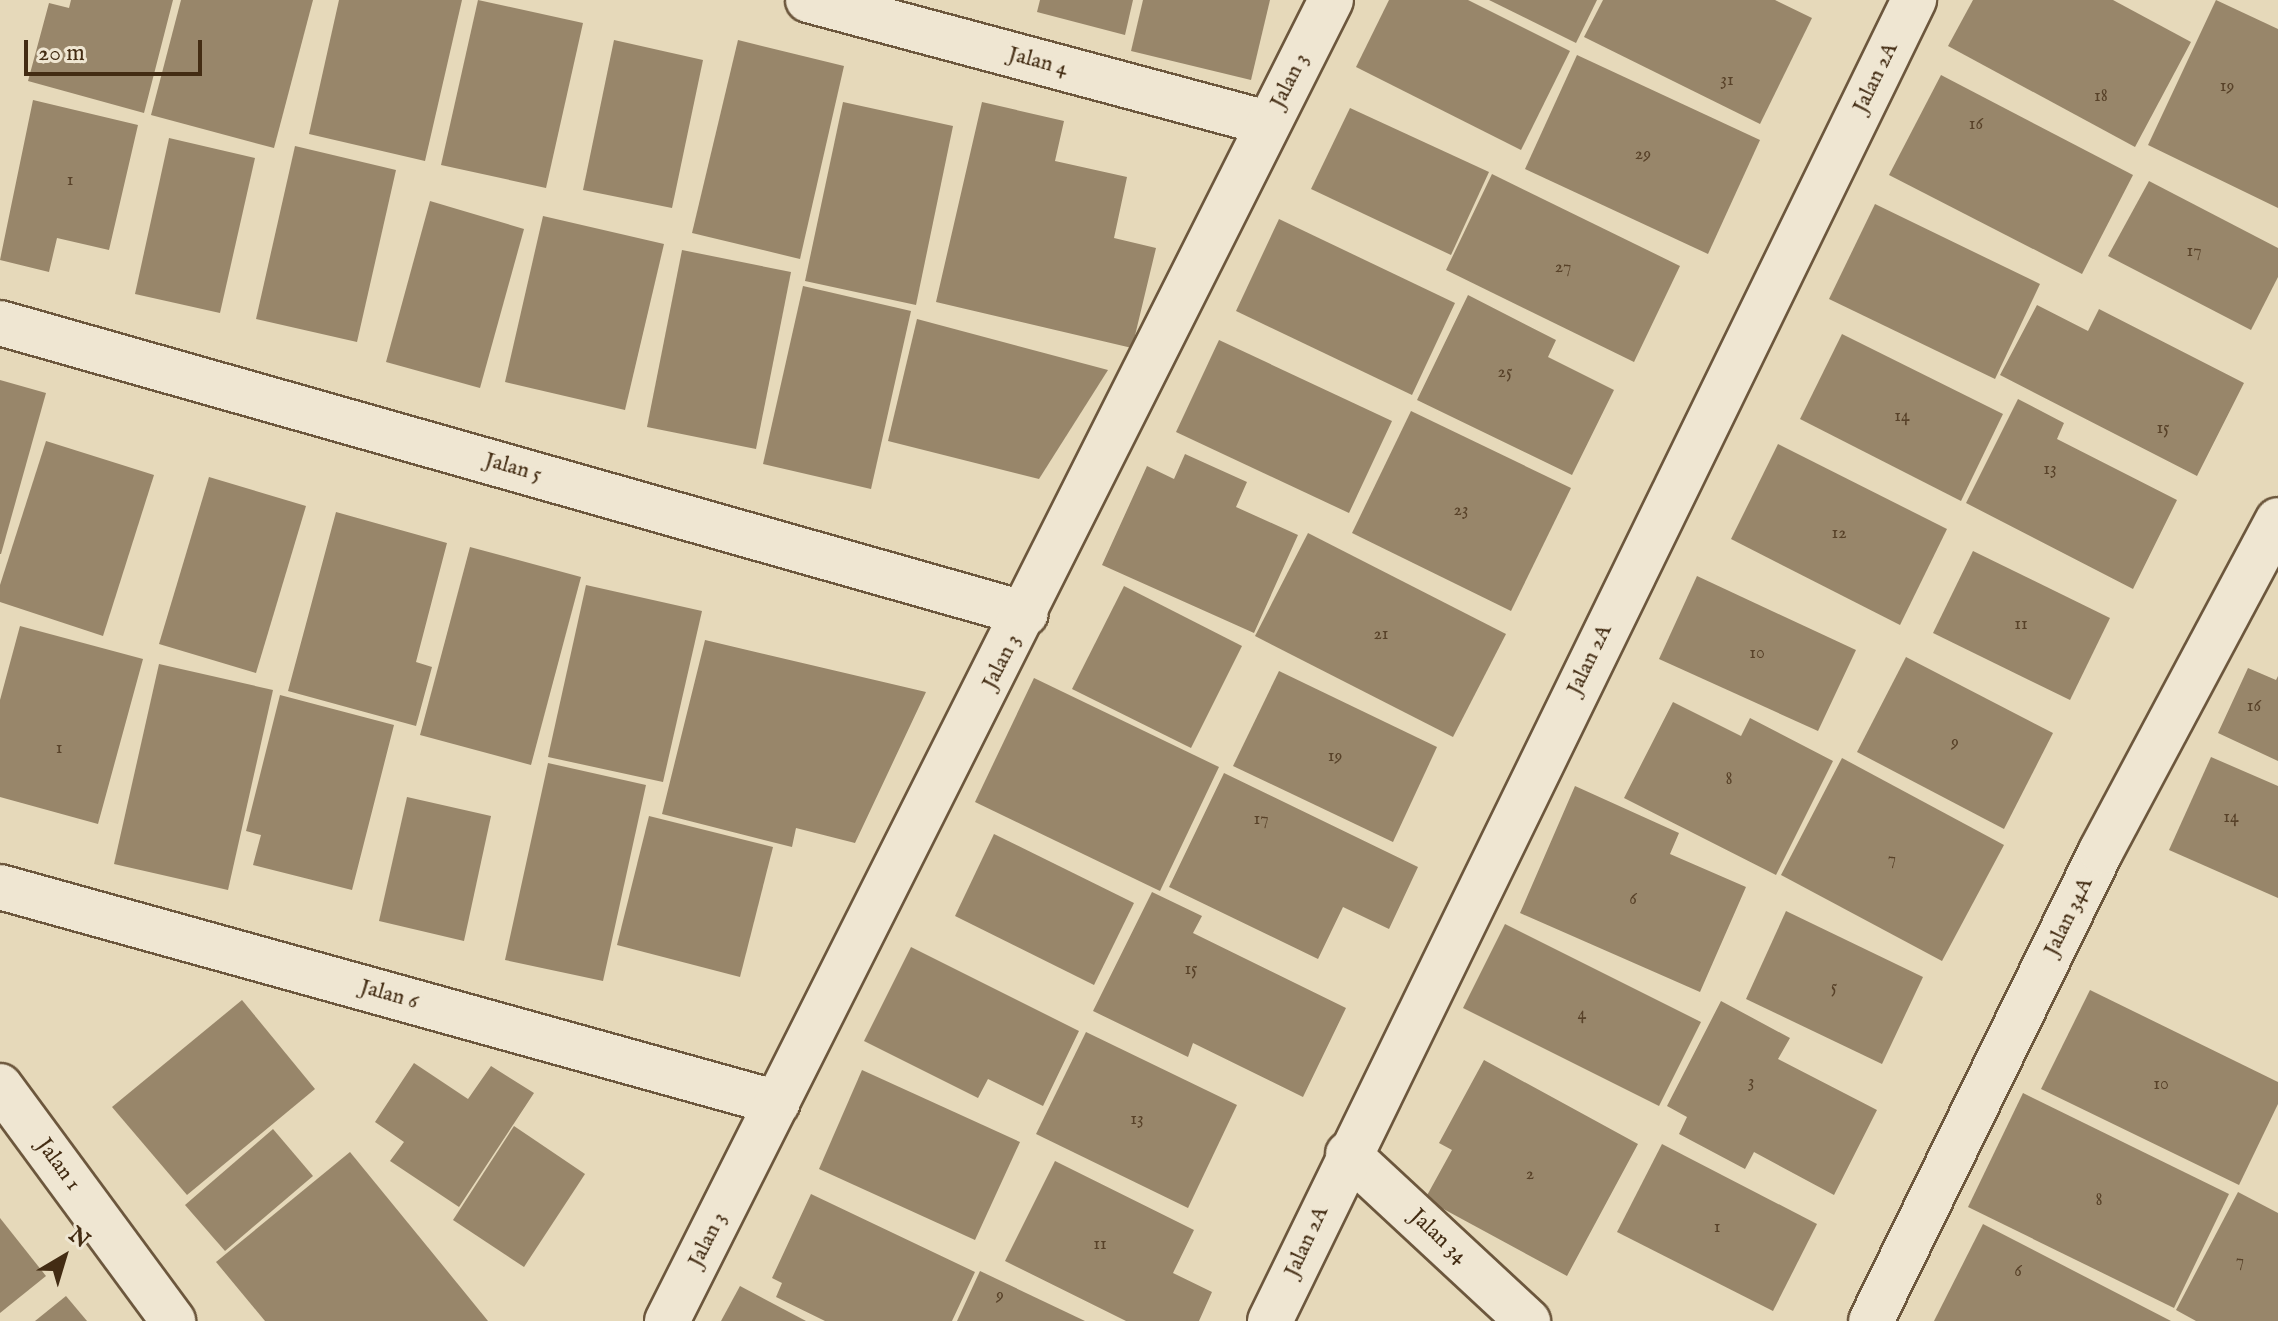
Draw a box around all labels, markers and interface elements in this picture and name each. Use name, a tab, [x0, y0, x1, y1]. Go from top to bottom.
scale bar	[28, 24, 206, 74]
text: 20 m	[38, 38, 85, 69]
street label: Jalan 2A	[1848, 38, 1904, 118]
street label: Jalan 4	[1005, 41, 1071, 83]
street label: Jalan 3	[1265, 49, 1315, 113]
house number: 31	[1720, 70, 1734, 92]
house number: 19	[2220, 76, 2234, 98]
house number: 18	[2094, 86, 2108, 108]
house number: 16	[1969, 114, 1983, 136]
house number: 29	[1635, 144, 1651, 166]
house number: 1	[67, 170, 73, 192]
house number: 17	[2186, 241, 2202, 263]
house number: 27	[1555, 257, 1571, 279]
house number: 25	[1498, 362, 1512, 384]
house number: 14	[1894, 406, 1910, 428]
house number: 15	[2156, 418, 2170, 440]
street label: Jalan 5	[482, 447, 544, 489]
house number: 13	[2043, 459, 2057, 481]
house number: 23	[1453, 500, 1469, 522]
house number: 12	[1831, 523, 1847, 545]
house number: 11	[2014, 614, 2028, 636]
street label: Jalan 2A	[1562, 620, 1618, 700]
house number: 21	[1373, 624, 1389, 646]
street label: Jalan 3	[977, 630, 1027, 694]
house number: 10	[1749, 643, 1765, 665]
house number: 16	[2247, 696, 2261, 718]
house number: 9	[1951, 732, 1959, 754]
house number: 1	[56, 738, 62, 760]
house number: 19	[1328, 746, 1342, 768]
house number: 8	[1725, 769, 1733, 791]
house number: 14	[2223, 807, 2239, 829]
house number: 17	[1253, 809, 1269, 831]
house number: 7	[1888, 849, 1896, 871]
street label: Jalan 34A	[2039, 874, 2099, 960]
house number: 6	[1629, 889, 1637, 911]
house number: 15	[1184, 959, 1198, 981]
street label: Jalan 6	[357, 974, 421, 1016]
house number: 5	[1831, 977, 1837, 999]
house number: 4	[1578, 1004, 1586, 1026]
house number: 3	[1748, 1072, 1754, 1094]
house number: 10	[2153, 1074, 2169, 1096]
house number: 13	[1130, 1109, 1144, 1131]
street label: Jalan 1	[30, 1134, 86, 1196]
house number: 2	[1526, 1164, 1534, 1186]
house number: 8	[2095, 1190, 2103, 1212]
street label: Jalan 2A	[1279, 1202, 1335, 1282]
street label: Jalan 34	[1404, 1204, 1472, 1270]
street label: Jalan 3	[683, 1208, 733, 1272]
north arrow	[24, 1217, 104, 1297]
house number: 1	[1714, 1217, 1720, 1239]
text: N	[63, 1221, 95, 1255]
house number: 11	[1093, 1234, 1107, 1256]
house number: 7	[2236, 1251, 2244, 1273]
house number: 6	[2014, 1261, 2022, 1283]
house number: 9	[996, 1285, 1004, 1307]

